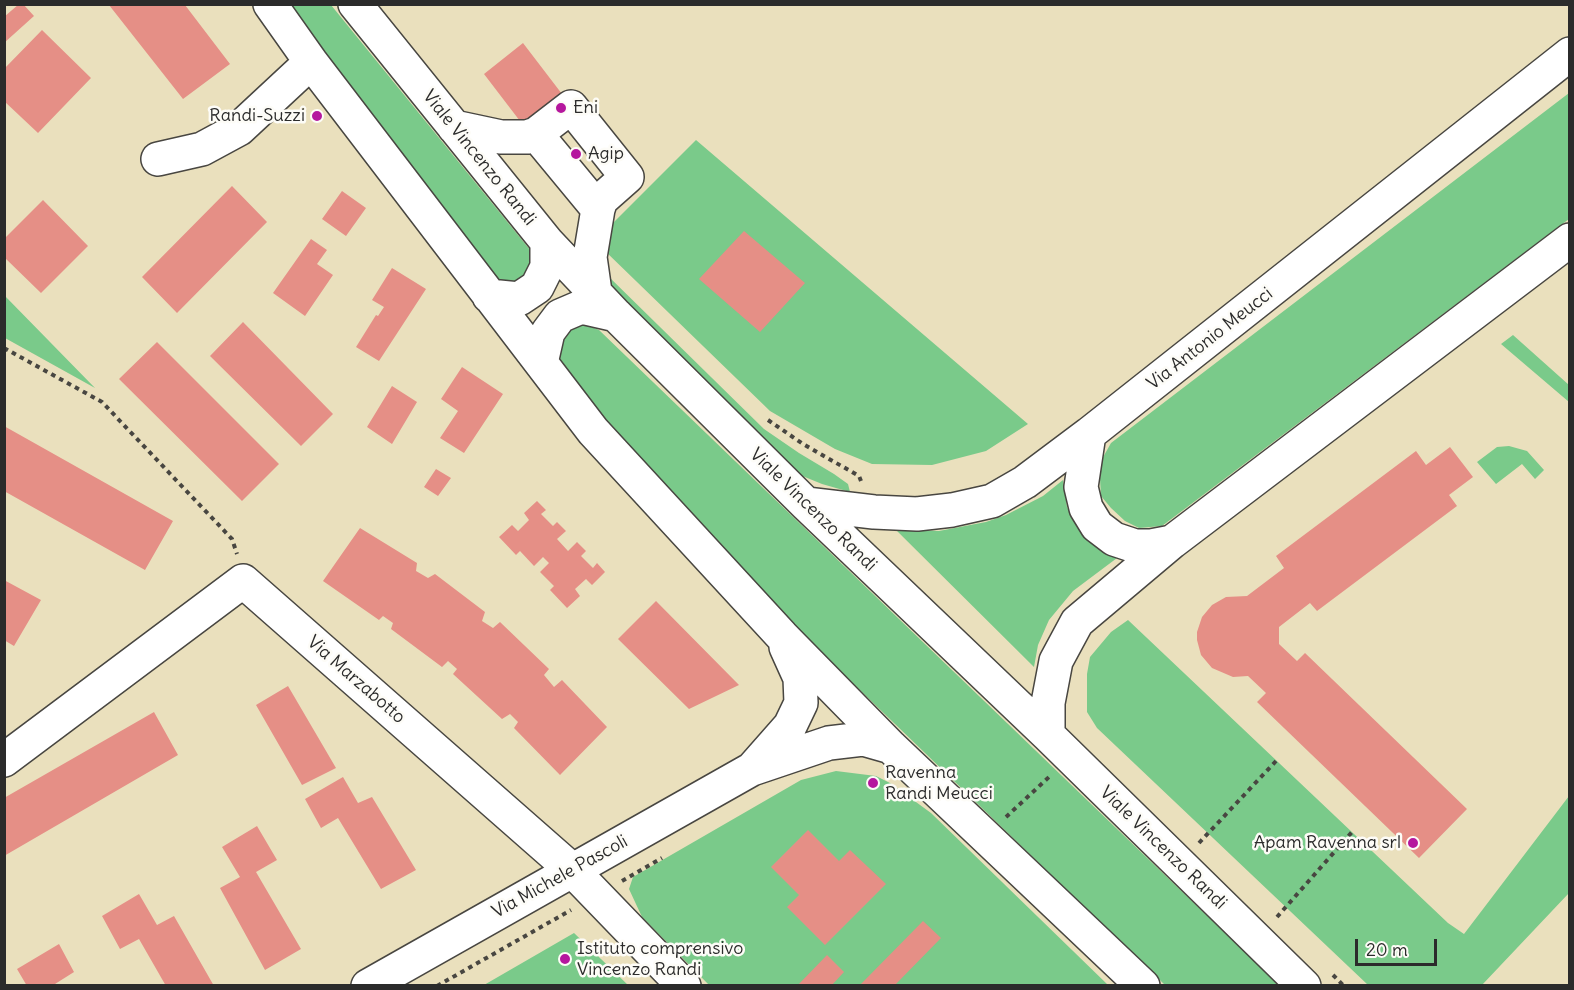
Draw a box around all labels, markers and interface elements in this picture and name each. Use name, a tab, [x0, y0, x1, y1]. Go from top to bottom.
street label: Viale Vincenzo Randi	[418, 86, 540, 230]
place label: Eni	[573, 97, 598, 119]
marker: Eni	[554, 101, 568, 115]
place label: Randi-Suzzi	[209, 105, 305, 127]
marker: Randi-Suzzi	[310, 109, 324, 123]
place label: Agip	[588, 143, 624, 165]
marker: Agip	[569, 147, 583, 161]
street label: Via Antonio Meucci	[1143, 283, 1277, 395]
street label: Viale Vincenzo Randi	[745, 444, 881, 576]
street label: Via Marzabotto	[303, 632, 409, 728]
place label: Ravenna Randi Meucci	[885, 762, 993, 804]
marker: Ravenna Randi Meucci	[866, 776, 880, 790]
street label: Viale Vincenzo Randi	[1095, 782, 1231, 914]
street label: Via Michele Pascoli	[488, 831, 632, 923]
place label: Apam Ravenna srl	[1254, 832, 1401, 854]
marker: Apam Ravenna srl	[1406, 836, 1420, 850]
scale bar	[1358, 927, 1440, 965]
place label: Istituto comprensivo Vincenzo Randi	[577, 938, 743, 980]
text: 20 m	[1366, 938, 1408, 961]
marker: Istituto comprensivo Vincenzo Randi	[558, 952, 572, 966]

